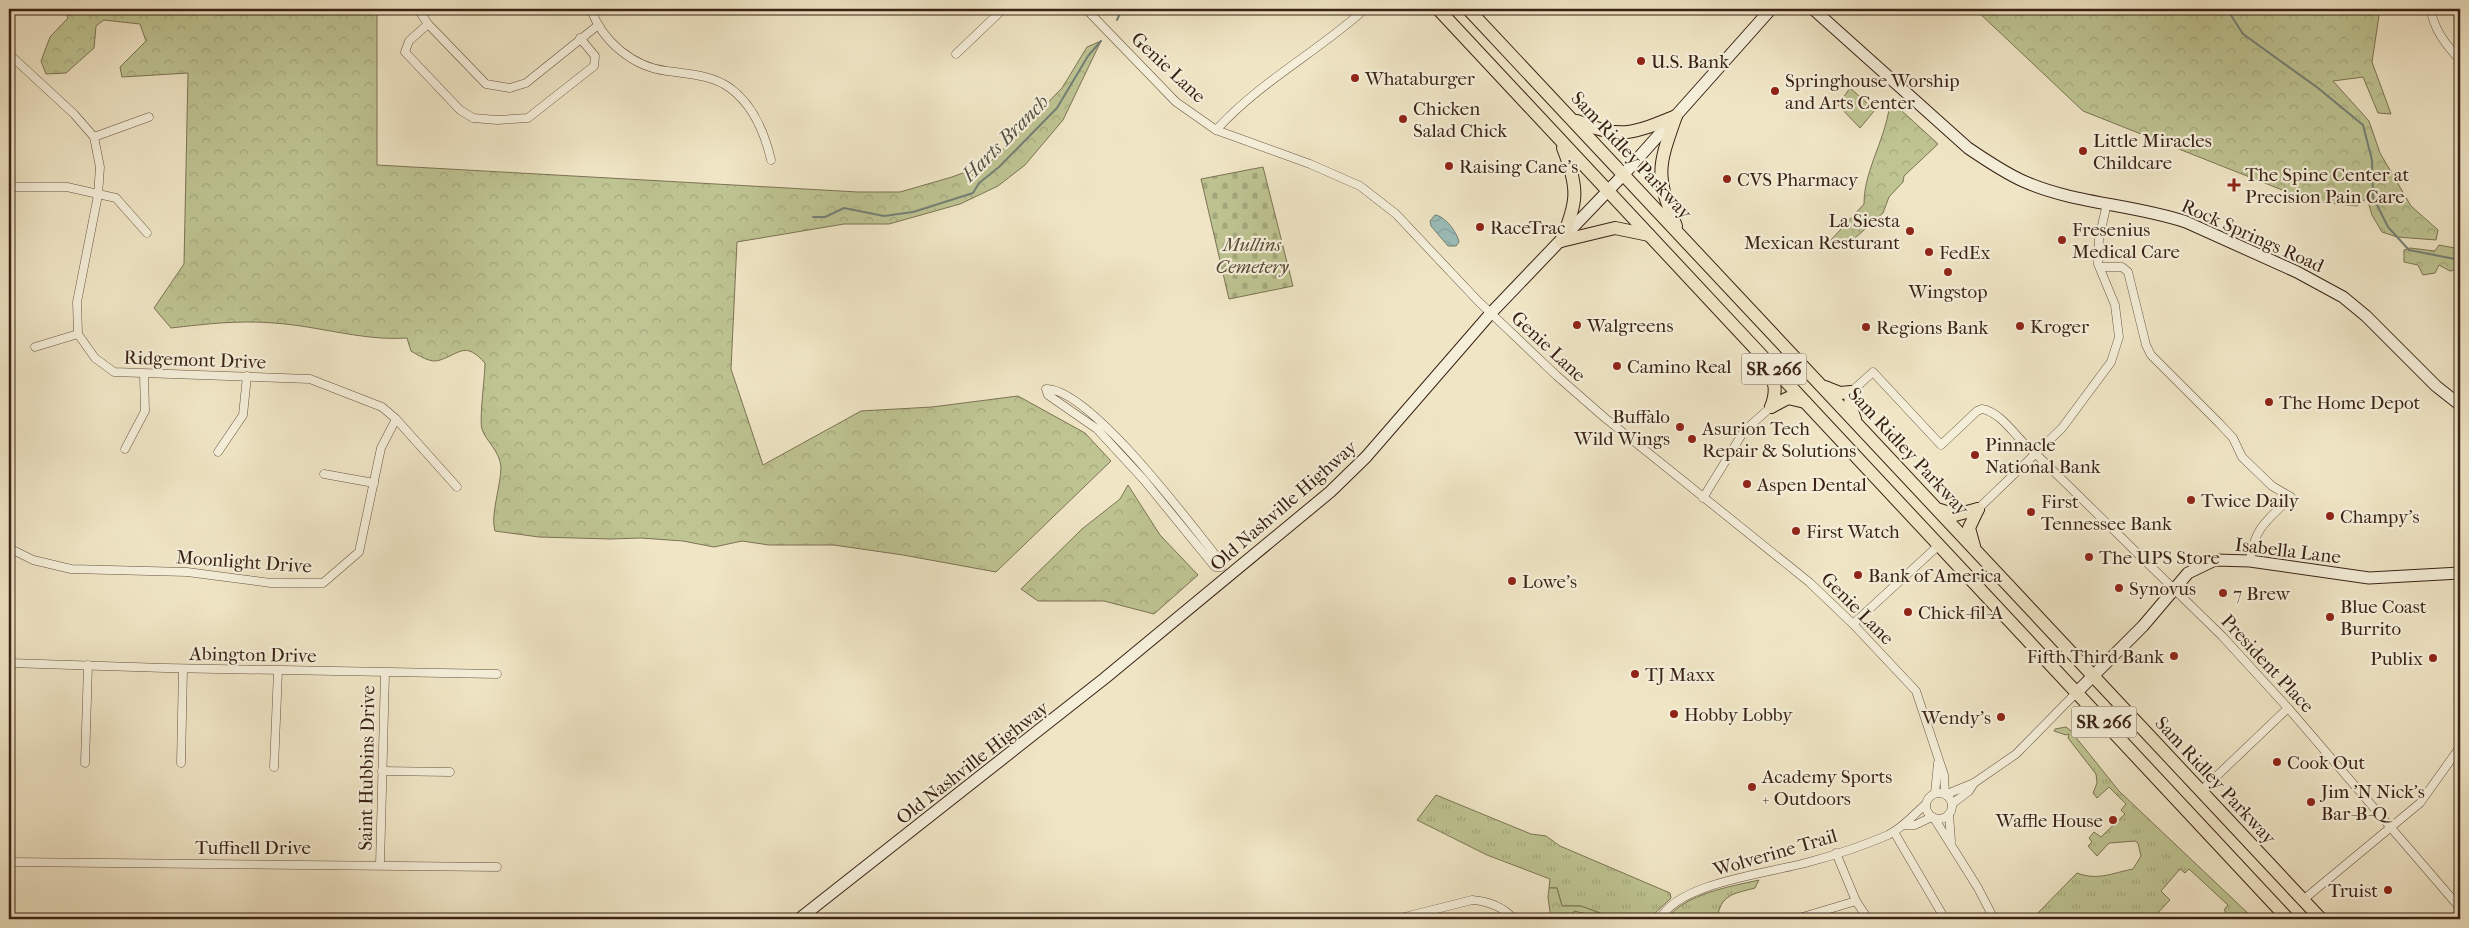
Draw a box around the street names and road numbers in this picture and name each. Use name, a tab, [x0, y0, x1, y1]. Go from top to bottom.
street label: Genie Lane	[1127, 28, 1210, 108]
street label: Sam Ridley Parkway	[1566, 87, 1697, 225]
street label: Rock Springs Road	[2178, 195, 2328, 277]
street label: Genie Lane	[1507, 307, 1590, 387]
street label: Ridgemont Drive	[123, 347, 267, 373]
road number: SR 266	[1742, 354, 1806, 384]
street label: Sam Ridley Parkway	[1843, 383, 1974, 521]
street label: Old Nashville Highway	[1206, 435, 1362, 575]
street label: Isabella Lane	[2234, 534, 2342, 568]
street label: Moonlight Drive	[175, 546, 313, 578]
street label: Genie Lane	[1816, 568, 1898, 650]
street label: President Place	[2216, 610, 2318, 717]
street label: Abington Drive	[188, 643, 317, 667]
street label: Saint Hubbins Drive	[355, 685, 379, 851]
street label: Old Nashville Highway	[892, 696, 1054, 829]
road number: SR 266	[2072, 706, 2136, 738]
street label: Sam Ridley Parkway	[2150, 712, 2281, 850]
street label: Wolverine Trail	[1710, 825, 1840, 881]
street label: Tuffnell Drive	[195, 837, 311, 859]

